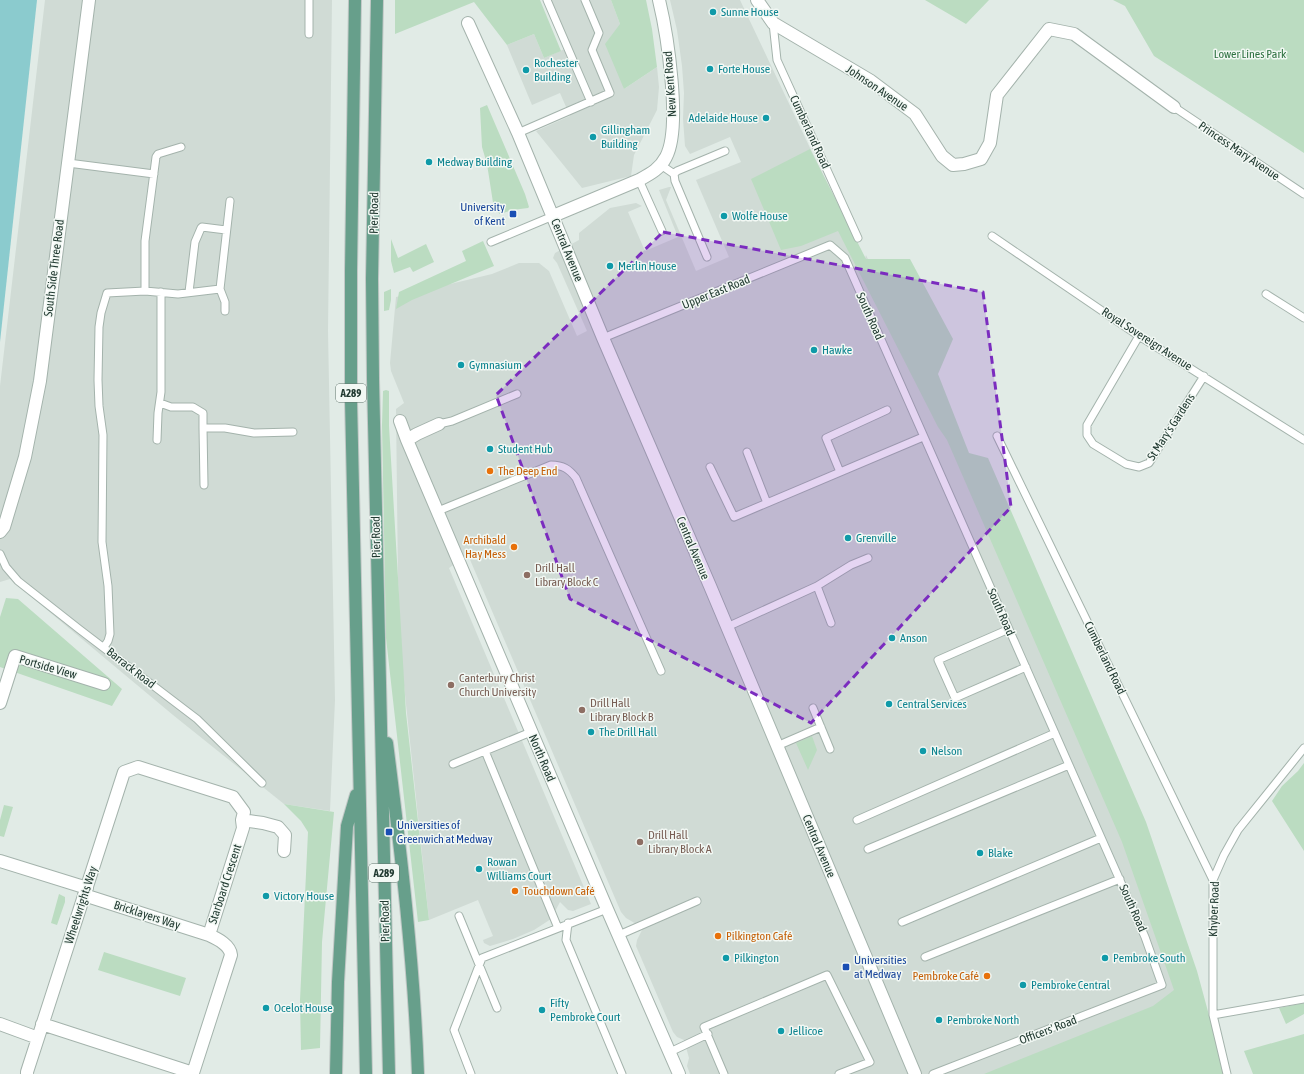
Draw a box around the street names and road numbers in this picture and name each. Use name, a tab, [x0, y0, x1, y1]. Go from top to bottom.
street label: New Kent Road	[661, 51, 679, 117]
street label: Johnson Avenue	[843, 62, 911, 114]
street label: Cumberland Road	[787, 93, 833, 171]
street label: Princess Mary Avenue	[1196, 119, 1282, 183]
street label: Pier Road	[367, 192, 381, 234]
street label: Central Avenue	[548, 216, 586, 284]
street label: South Side Three Road	[41, 219, 67, 317]
street label: Upper East Road	[680, 272, 752, 312]
street label: South Road	[853, 290, 887, 342]
street label: Royal Sovereign Avenue	[1099, 304, 1195, 374]
road number: A289	[336, 384, 366, 402]
street label: St Mary's Gardens	[1144, 391, 1198, 463]
street label: Central Avenue	[673, 514, 713, 582]
street label: Pier Road	[369, 516, 383, 558]
street label: South Road	[984, 586, 1018, 638]
street label: Cumberland Road	[1081, 619, 1129, 697]
street label: Barrack Road	[104, 645, 158, 691]
street label: Portside View	[18, 652, 78, 682]
street label: North Road	[526, 732, 558, 784]
street label: Central Avenue	[799, 812, 839, 880]
street label: Starboard Crescent	[205, 842, 245, 926]
street label: Wheelwrights Way	[62, 864, 100, 946]
road number: A289	[369, 864, 399, 882]
street label: Khyber Road	[1206, 881, 1222, 937]
street label: South Road	[1116, 882, 1150, 934]
street label: Bricklayers Way	[112, 898, 182, 932]
street label: Pier Road	[378, 900, 392, 942]
street label: Officers' Road	[1017, 1013, 1079, 1047]

